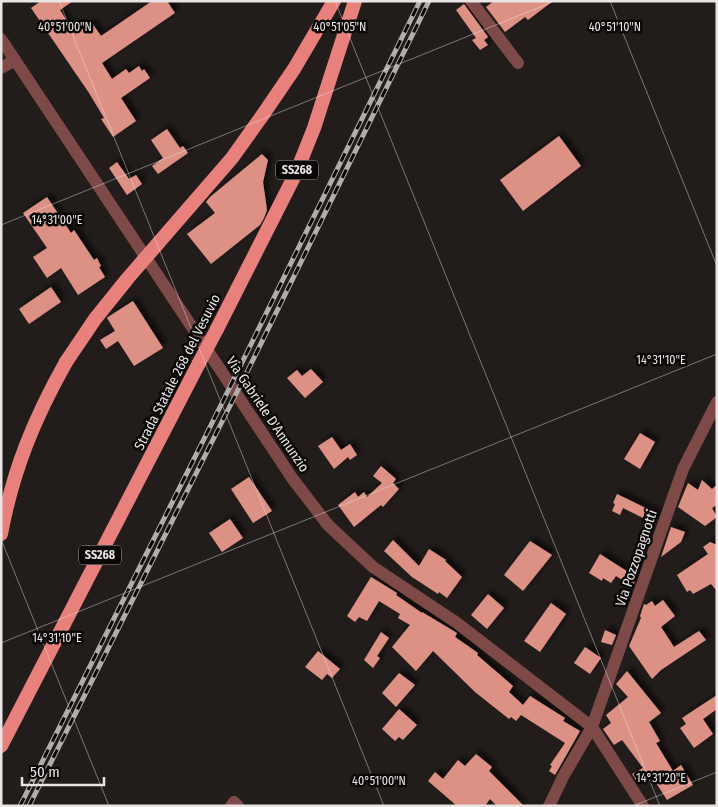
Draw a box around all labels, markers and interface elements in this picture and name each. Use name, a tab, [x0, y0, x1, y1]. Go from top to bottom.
text: 40°51'00"N	[38, 20, 92, 34]
text: 40°51'05"N	[314, 20, 366, 34]
text: 40°51'10"N	[589, 20, 641, 34]
road number: SS268	[276, 160, 318, 180]
text: 14°31'00"E	[32, 213, 83, 227]
street label: Strada Statale 268 del Vesuvio	[131, 291, 224, 453]
street label: Via Gabriele D'Annunzio	[222, 353, 313, 475]
text: 14°31'10"E	[636, 353, 686, 367]
street label: Via Pozzopagnotti	[612, 507, 661, 609]
road number: SS268	[79, 546, 121, 564]
text: 14°31'10"E	[32, 631, 82, 645]
scale bar	[22, 754, 105, 786]
text: 50 m	[30, 763, 60, 781]
text: 14°31'20"E	[636, 771, 686, 785]
text: 40°51'00"N	[352, 774, 406, 788]

